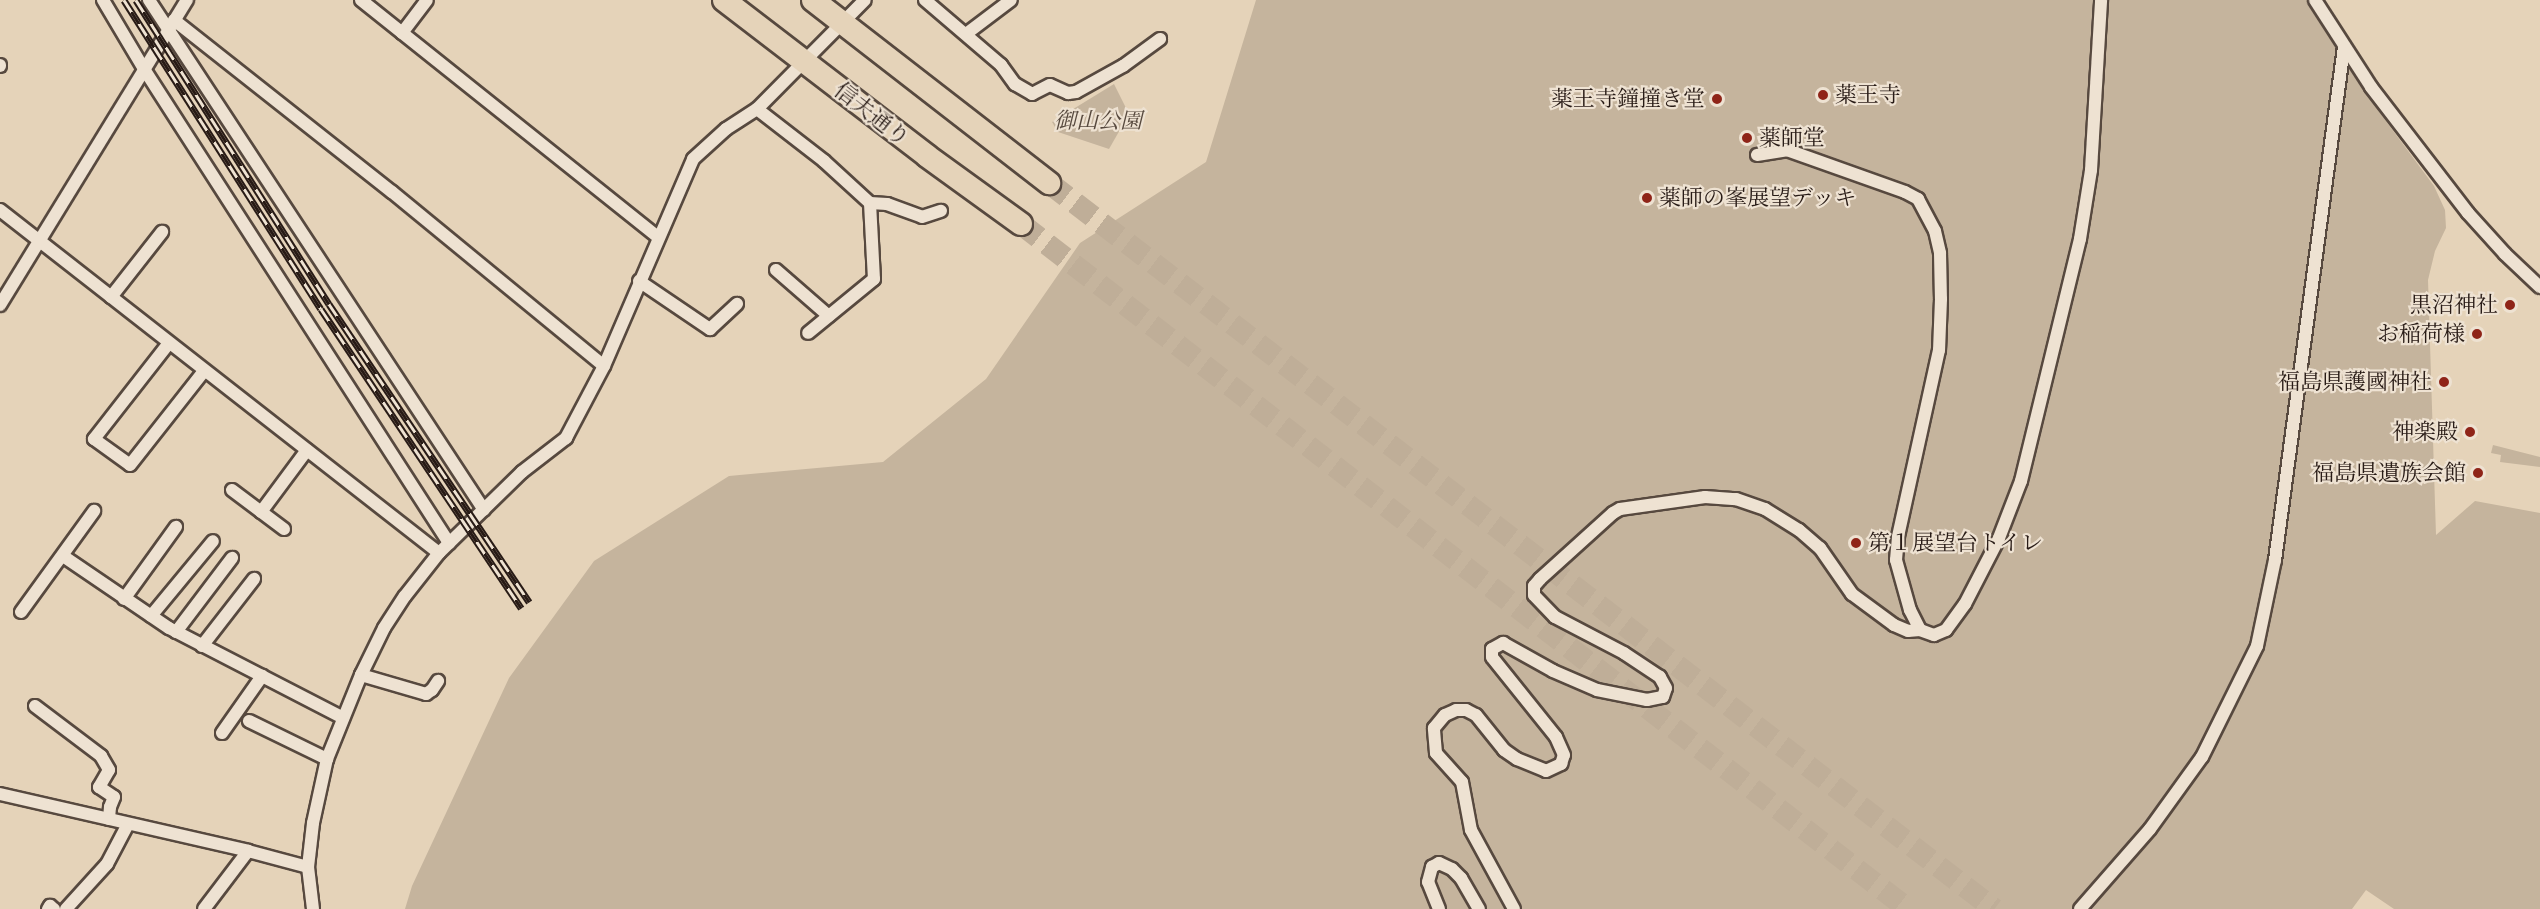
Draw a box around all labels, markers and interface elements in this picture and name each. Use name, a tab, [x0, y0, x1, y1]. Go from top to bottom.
street label: 信夫通り	[829, 77, 915, 151]
place label: 薬王寺	[1835, 82, 1901, 108]
place label: 薬王寺鐘撞き堂	[1551, 86, 1705, 112]
marker: 薬王寺	[1816, 88, 1830, 102]
marker: 薬王寺鐘撞き堂	[1710, 92, 1724, 106]
park label: 御山公園	[1054, 108, 1142, 134]
place label: 薬師堂	[1759, 125, 1825, 151]
marker: 薬師堂	[1740, 131, 1754, 145]
place label: 薬師の峯展望デッキ	[1659, 185, 1857, 211]
marker: 薬師の峯展望デッキ	[1640, 191, 1654, 205]
place label: 黒沼神社	[2410, 292, 2498, 318]
marker: 黒沼神社	[2503, 298, 2517, 312]
place label: お稲荷様	[2377, 321, 2465, 347]
marker: お稲荷様	[2470, 327, 2484, 341]
place label: 福島県護國神社	[2278, 369, 2432, 395]
marker: 福島県護國神社	[2437, 375, 2451, 389]
place label: 神楽殿	[2392, 419, 2458, 445]
marker: 神楽殿	[2463, 425, 2477, 439]
place label: 福島県遺族会館	[2312, 460, 2466, 486]
marker: 福島県遺族会館	[2471, 466, 2485, 480]
place label: 第１展望台トイレ	[1868, 530, 2044, 556]
marker: 第１展望台トイレ	[1849, 536, 1863, 550]

